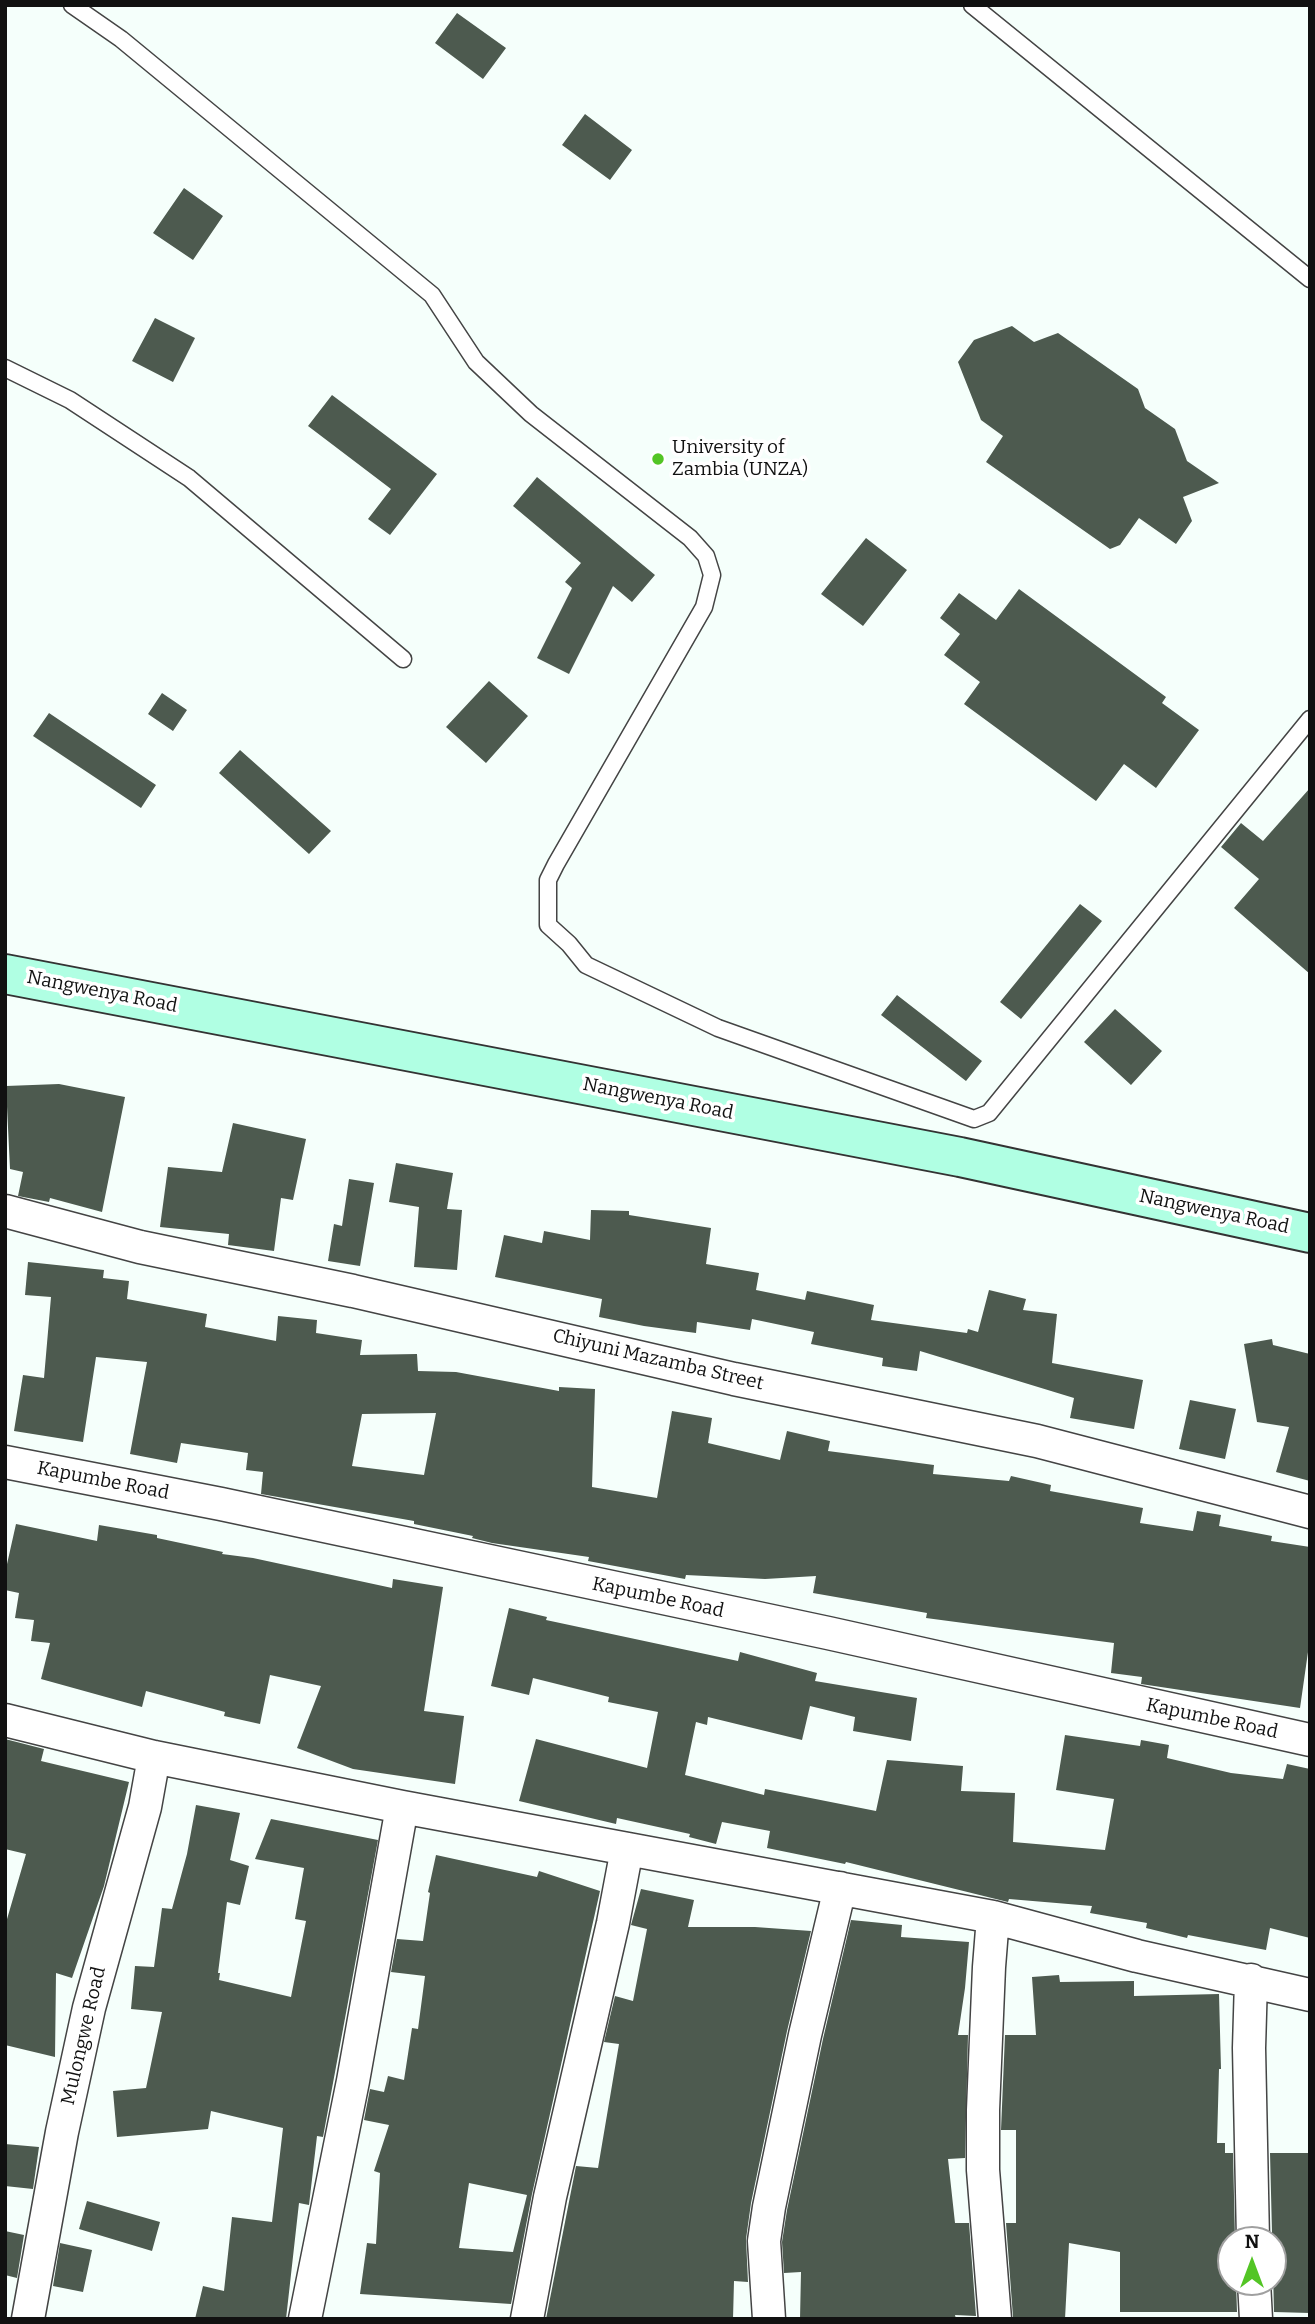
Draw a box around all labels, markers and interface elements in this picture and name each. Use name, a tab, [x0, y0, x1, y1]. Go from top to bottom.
place label: University of Zambia (UNZA)	[672, 437, 808, 481]
marker: University of Zambia (UNZA)	[650, 451, 666, 467]
street label: Nangwenya Road	[25, 966, 179, 1018]
street label: Nangwenya Road	[581, 1073, 735, 1125]
street label: Nangwenya Road	[1137, 1185, 1291, 1239]
street label: Chiyuni Mazamba Street	[550, 1325, 766, 1395]
street label: Kapumbe Road	[35, 1457, 171, 1505]
street label: Kapumbe Road	[590, 1573, 726, 1623]
street label: Kapumbe Road	[1144, 1694, 1280, 1744]
street label: Mulongwe Road	[57, 1965, 111, 2107]
north arrow	[1217, 2226, 1287, 2296]
text: N	[1245, 2230, 1259, 2253]

